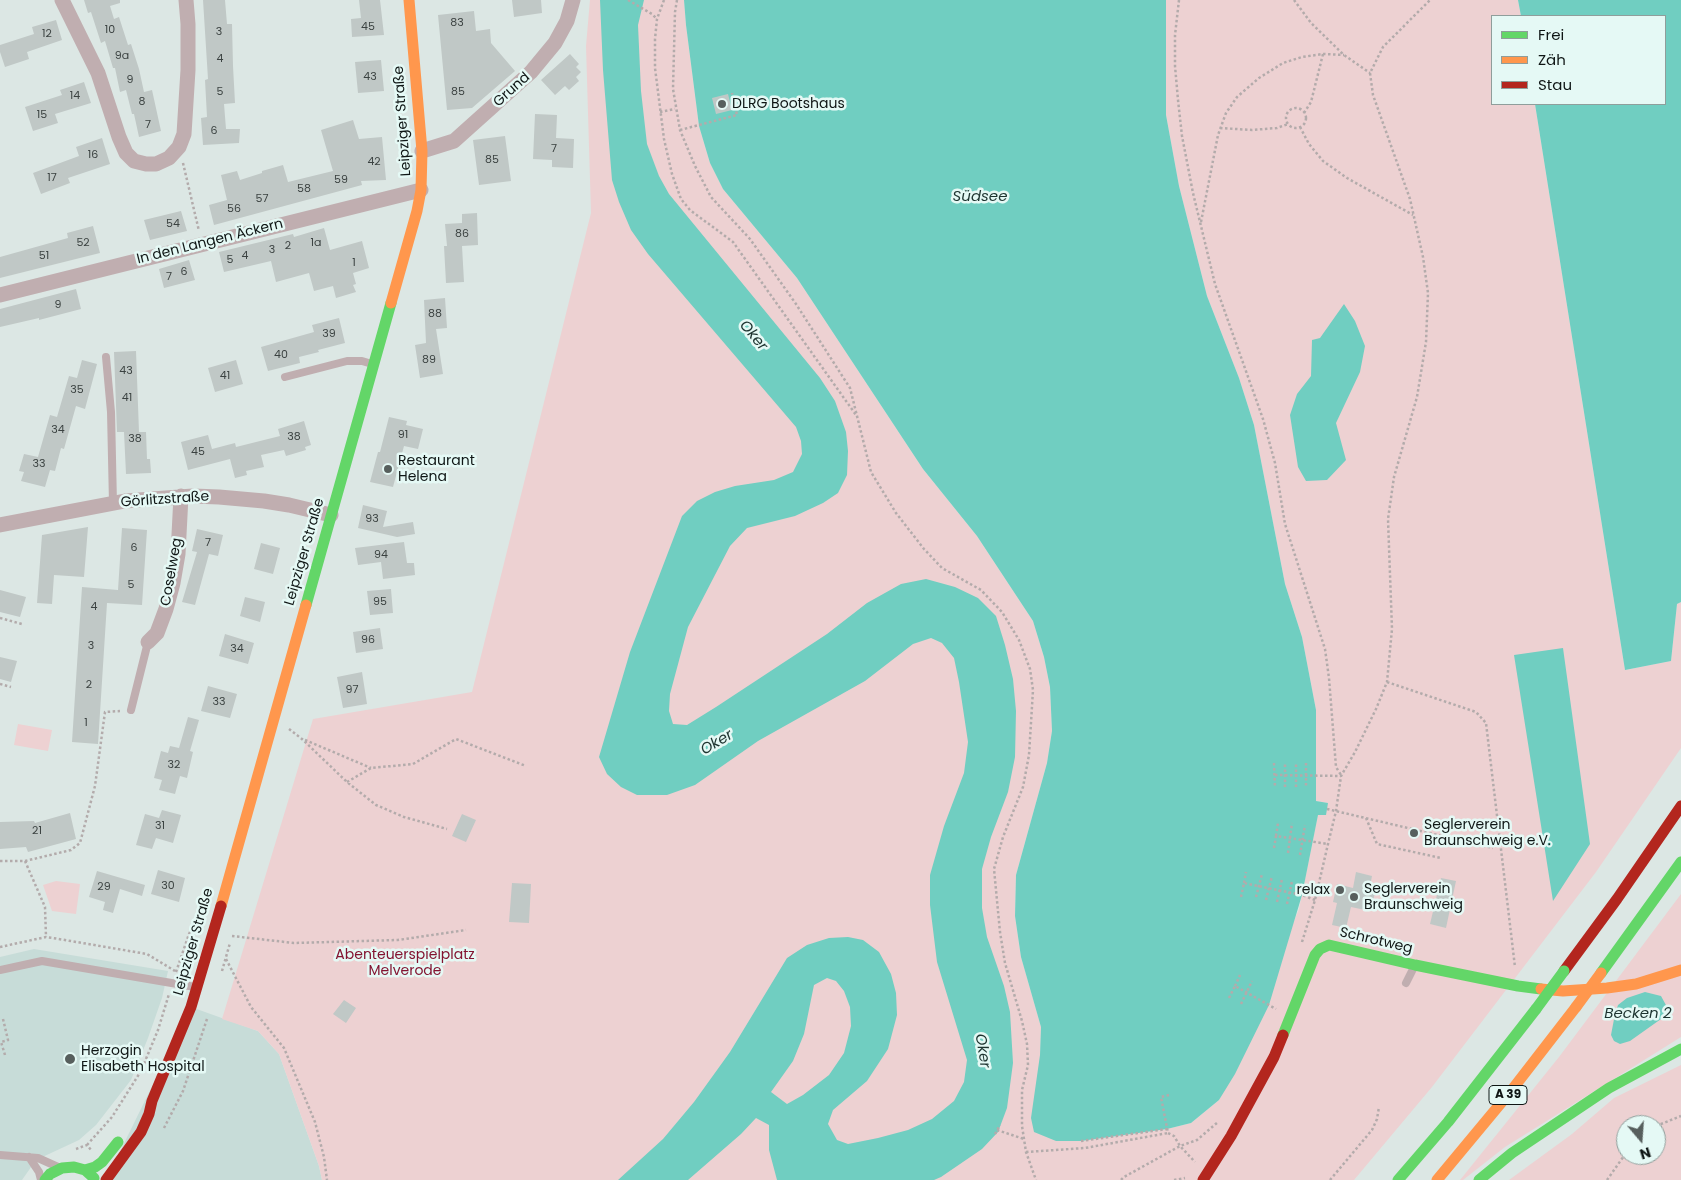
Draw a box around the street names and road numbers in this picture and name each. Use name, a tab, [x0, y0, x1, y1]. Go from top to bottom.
street label: Leipziger Straße	[391, 65, 415, 177]
street label: Grund	[490, 69, 534, 111]
street label: In den Langen Äckern	[135, 216, 285, 268]
street label: Görlitzstraße	[120, 489, 210, 511]
street label: Leipziger Straße	[282, 496, 328, 608]
street label: Coselweg	[158, 537, 186, 607]
street label: Leipziger Straße	[171, 886, 217, 998]
street label: Schrotweg	[1338, 924, 1414, 958]
road number: A 39	[1489, 1086, 1527, 1104]

